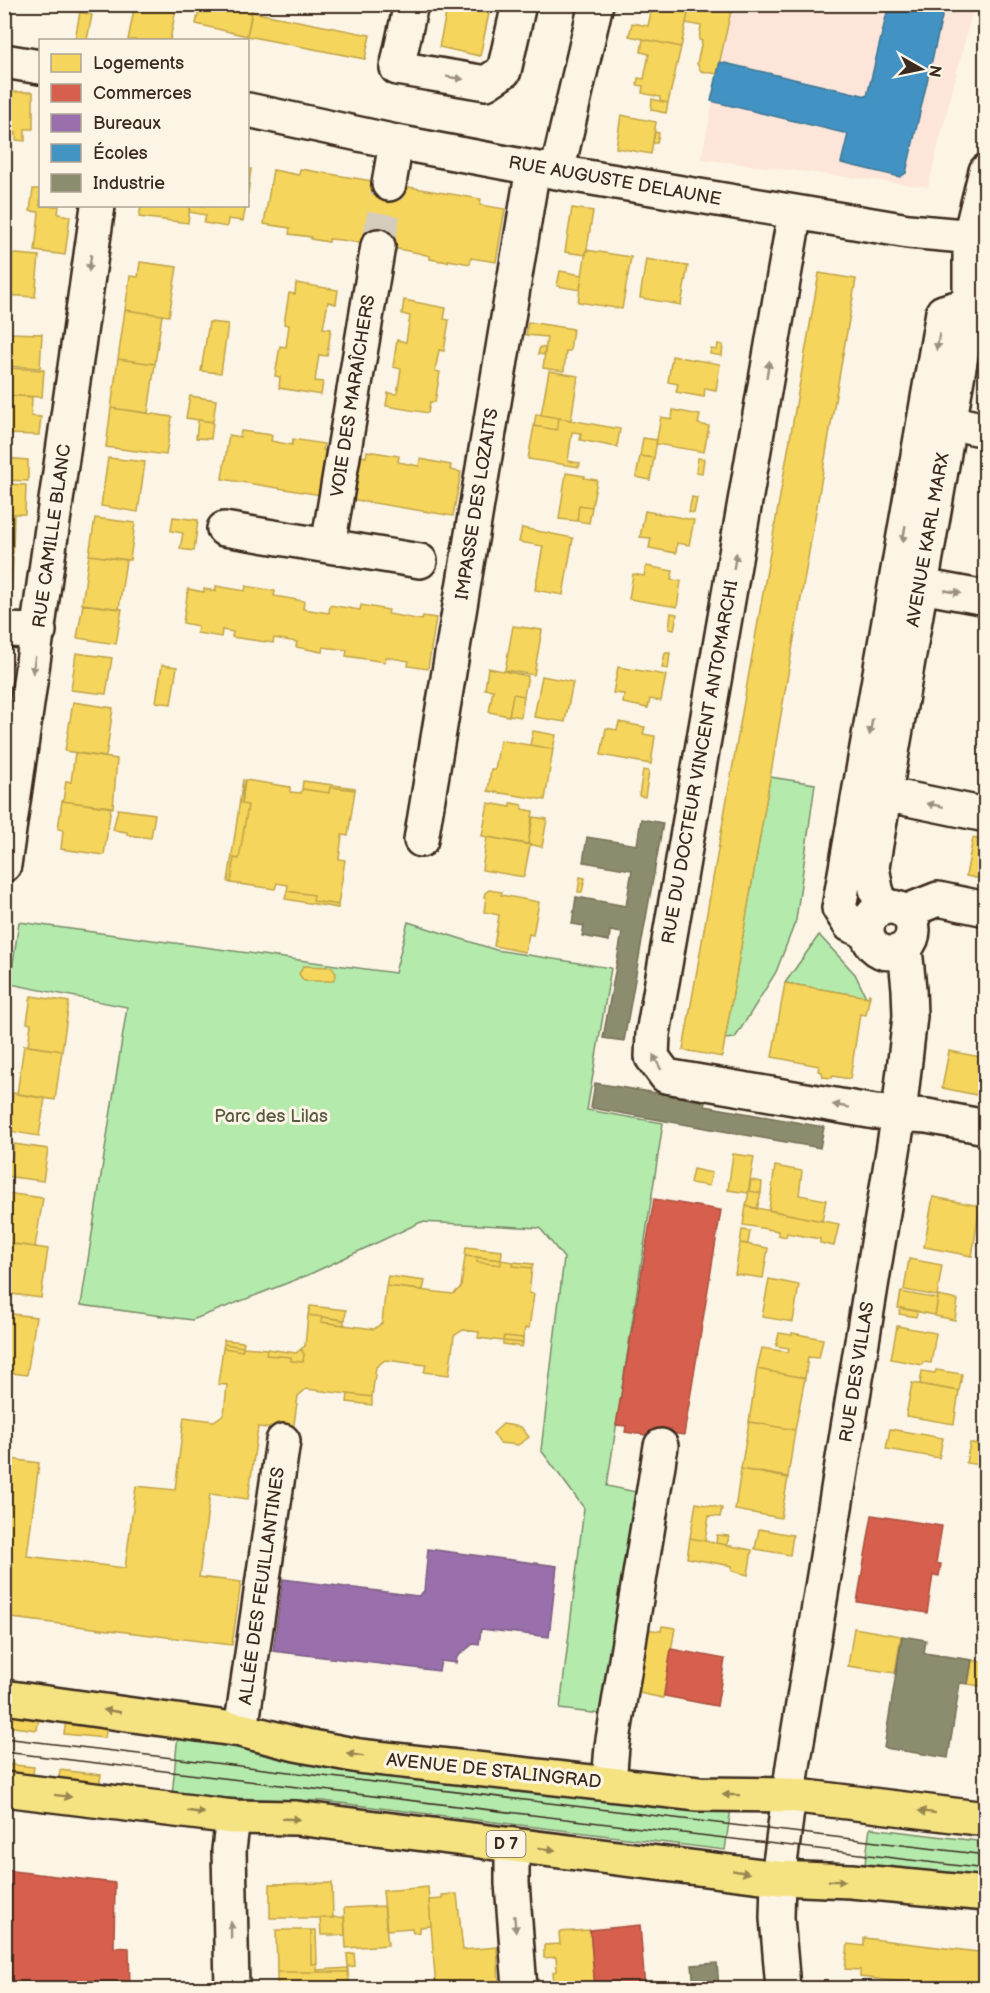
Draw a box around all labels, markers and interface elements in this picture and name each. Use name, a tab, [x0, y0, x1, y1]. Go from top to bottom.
legend	[39, 39, 249, 207]
north arrow	[891, 39, 951, 99]
text: Logements	[93, 53, 184, 74]
text: N	[924, 64, 945, 79]
one-way arrow	[446, 73, 465, 82]
text: Commerces	[93, 83, 192, 104]
text: Bureaux	[93, 113, 161, 134]
text: Écoles	[93, 141, 148, 164]
street label: RUE AUGUSTE DELAUNE	[507, 152, 723, 210]
text: Industrie	[93, 173, 165, 194]
one-way arrow	[85, 254, 95, 273]
street label: VOIE DES MARAÎCHERS	[325, 293, 379, 499]
one-way arrow	[933, 333, 942, 352]
one-way arrow	[764, 359, 773, 378]
street label: IMPASSE DES LOZAITS	[451, 407, 503, 601]
street label: RUE CAMILLE BLANC	[29, 443, 75, 629]
street label: AVENUE KARL MARX	[902, 451, 954, 629]
one-way arrow	[899, 525, 908, 544]
one-way arrow	[731, 551, 740, 570]
street label: RUE DU DOCTEUR VINCENT ANTOMARCHI	[658, 578, 742, 946]
one-way arrow	[944, 588, 963, 597]
one-way arrow	[29, 655, 38, 674]
one-way arrow	[866, 717, 875, 736]
one-way arrow	[925, 800, 944, 809]
one-way arrow	[652, 1053, 662, 1070]
one-way arrow	[832, 1102, 851, 1111]
park label: Parc des Lilas	[214, 1106, 328, 1127]
street label: RUE DES VILLAS	[836, 1300, 879, 1444]
street label: ALLÉE DES FEUILLANTINES	[233, 1465, 289, 1706]
one-way arrow	[102, 1707, 121, 1716]
street label: AVENUE DE STALINGRAD	[386, 1749, 602, 1793]
one-way arrow	[346, 1750, 365, 1759]
one-way arrow	[722, 1790, 741, 1799]
one-way arrow	[53, 1791, 72, 1800]
one-way arrow	[187, 1808, 206, 1817]
one-way arrow	[918, 1808, 937, 1817]
one-way arrow	[282, 1814, 301, 1823]
road number: D 7	[486, 1831, 526, 1857]
one-way arrow	[538, 1844, 557, 1854]
one-way arrow	[732, 1868, 751, 1877]
one-way arrow	[827, 1876, 846, 1886]
one-way arrow	[510, 1915, 520, 1934]
one-way arrow	[226, 1921, 236, 1940]

